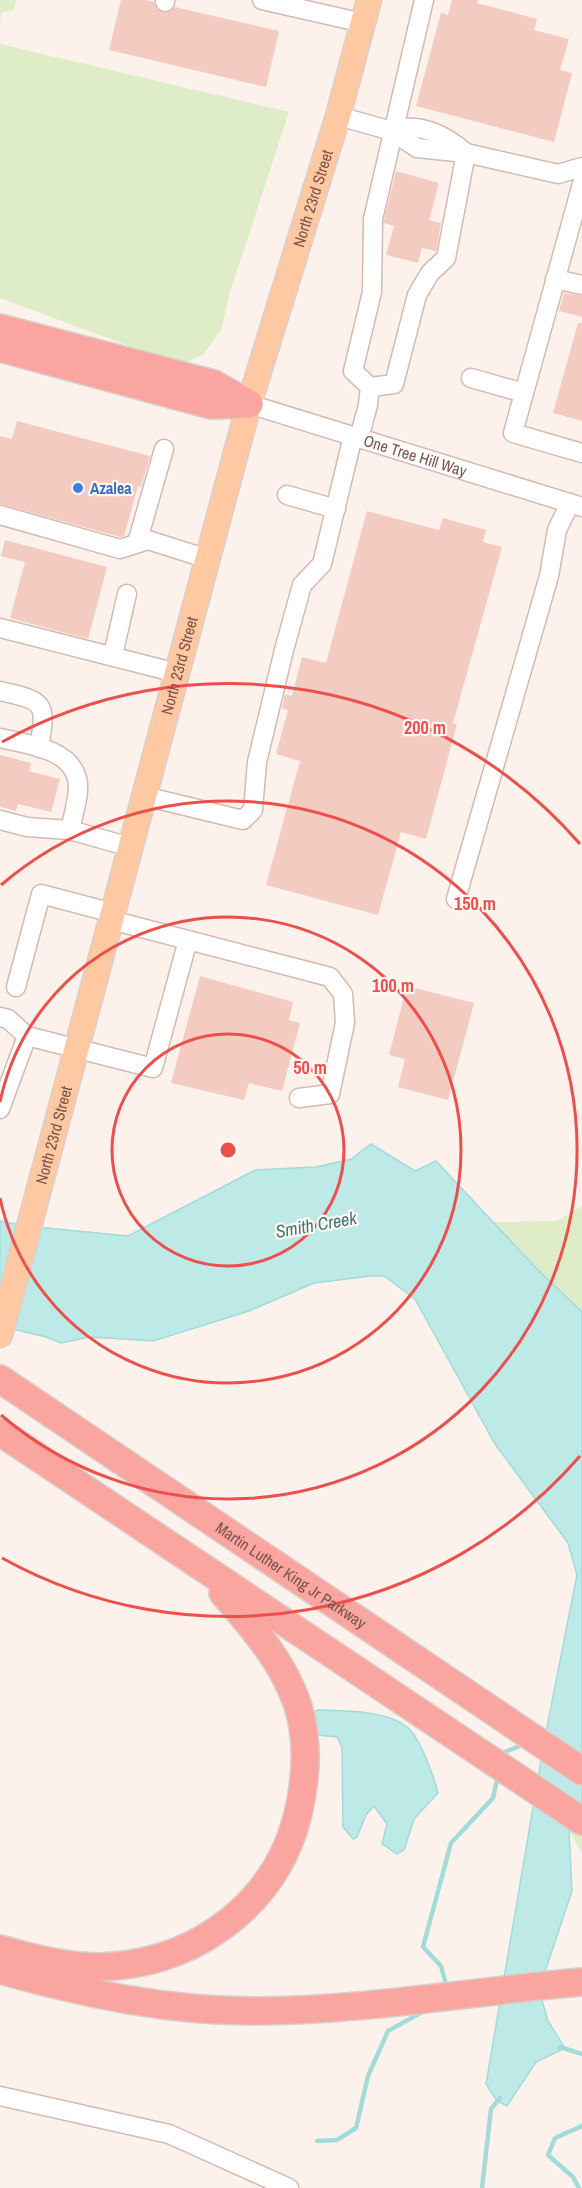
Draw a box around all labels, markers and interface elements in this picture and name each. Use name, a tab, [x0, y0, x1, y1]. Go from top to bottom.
street label: North 23rd Street	[287, 147, 338, 250]
street label: One Tree Hill Way	[361, 429, 470, 482]
place label: Azalea	[90, 477, 132, 499]
marker: Azalea	[71, 481, 85, 495]
street label: North 23rd Street	[155, 614, 203, 717]
text: 200 m	[404, 715, 446, 740]
text: 150 m	[454, 891, 496, 916]
text: 100 m	[372, 973, 414, 998]
text: 50 m	[293, 1055, 327, 1080]
street label: North 23rd Street	[30, 1083, 77, 1187]
centre of rings	[218, 1140, 238, 1160]
water label: Smith Creek	[273, 1205, 359, 1244]
street label: Martin Luther King Jr Parkway	[211, 1516, 371, 1634]

